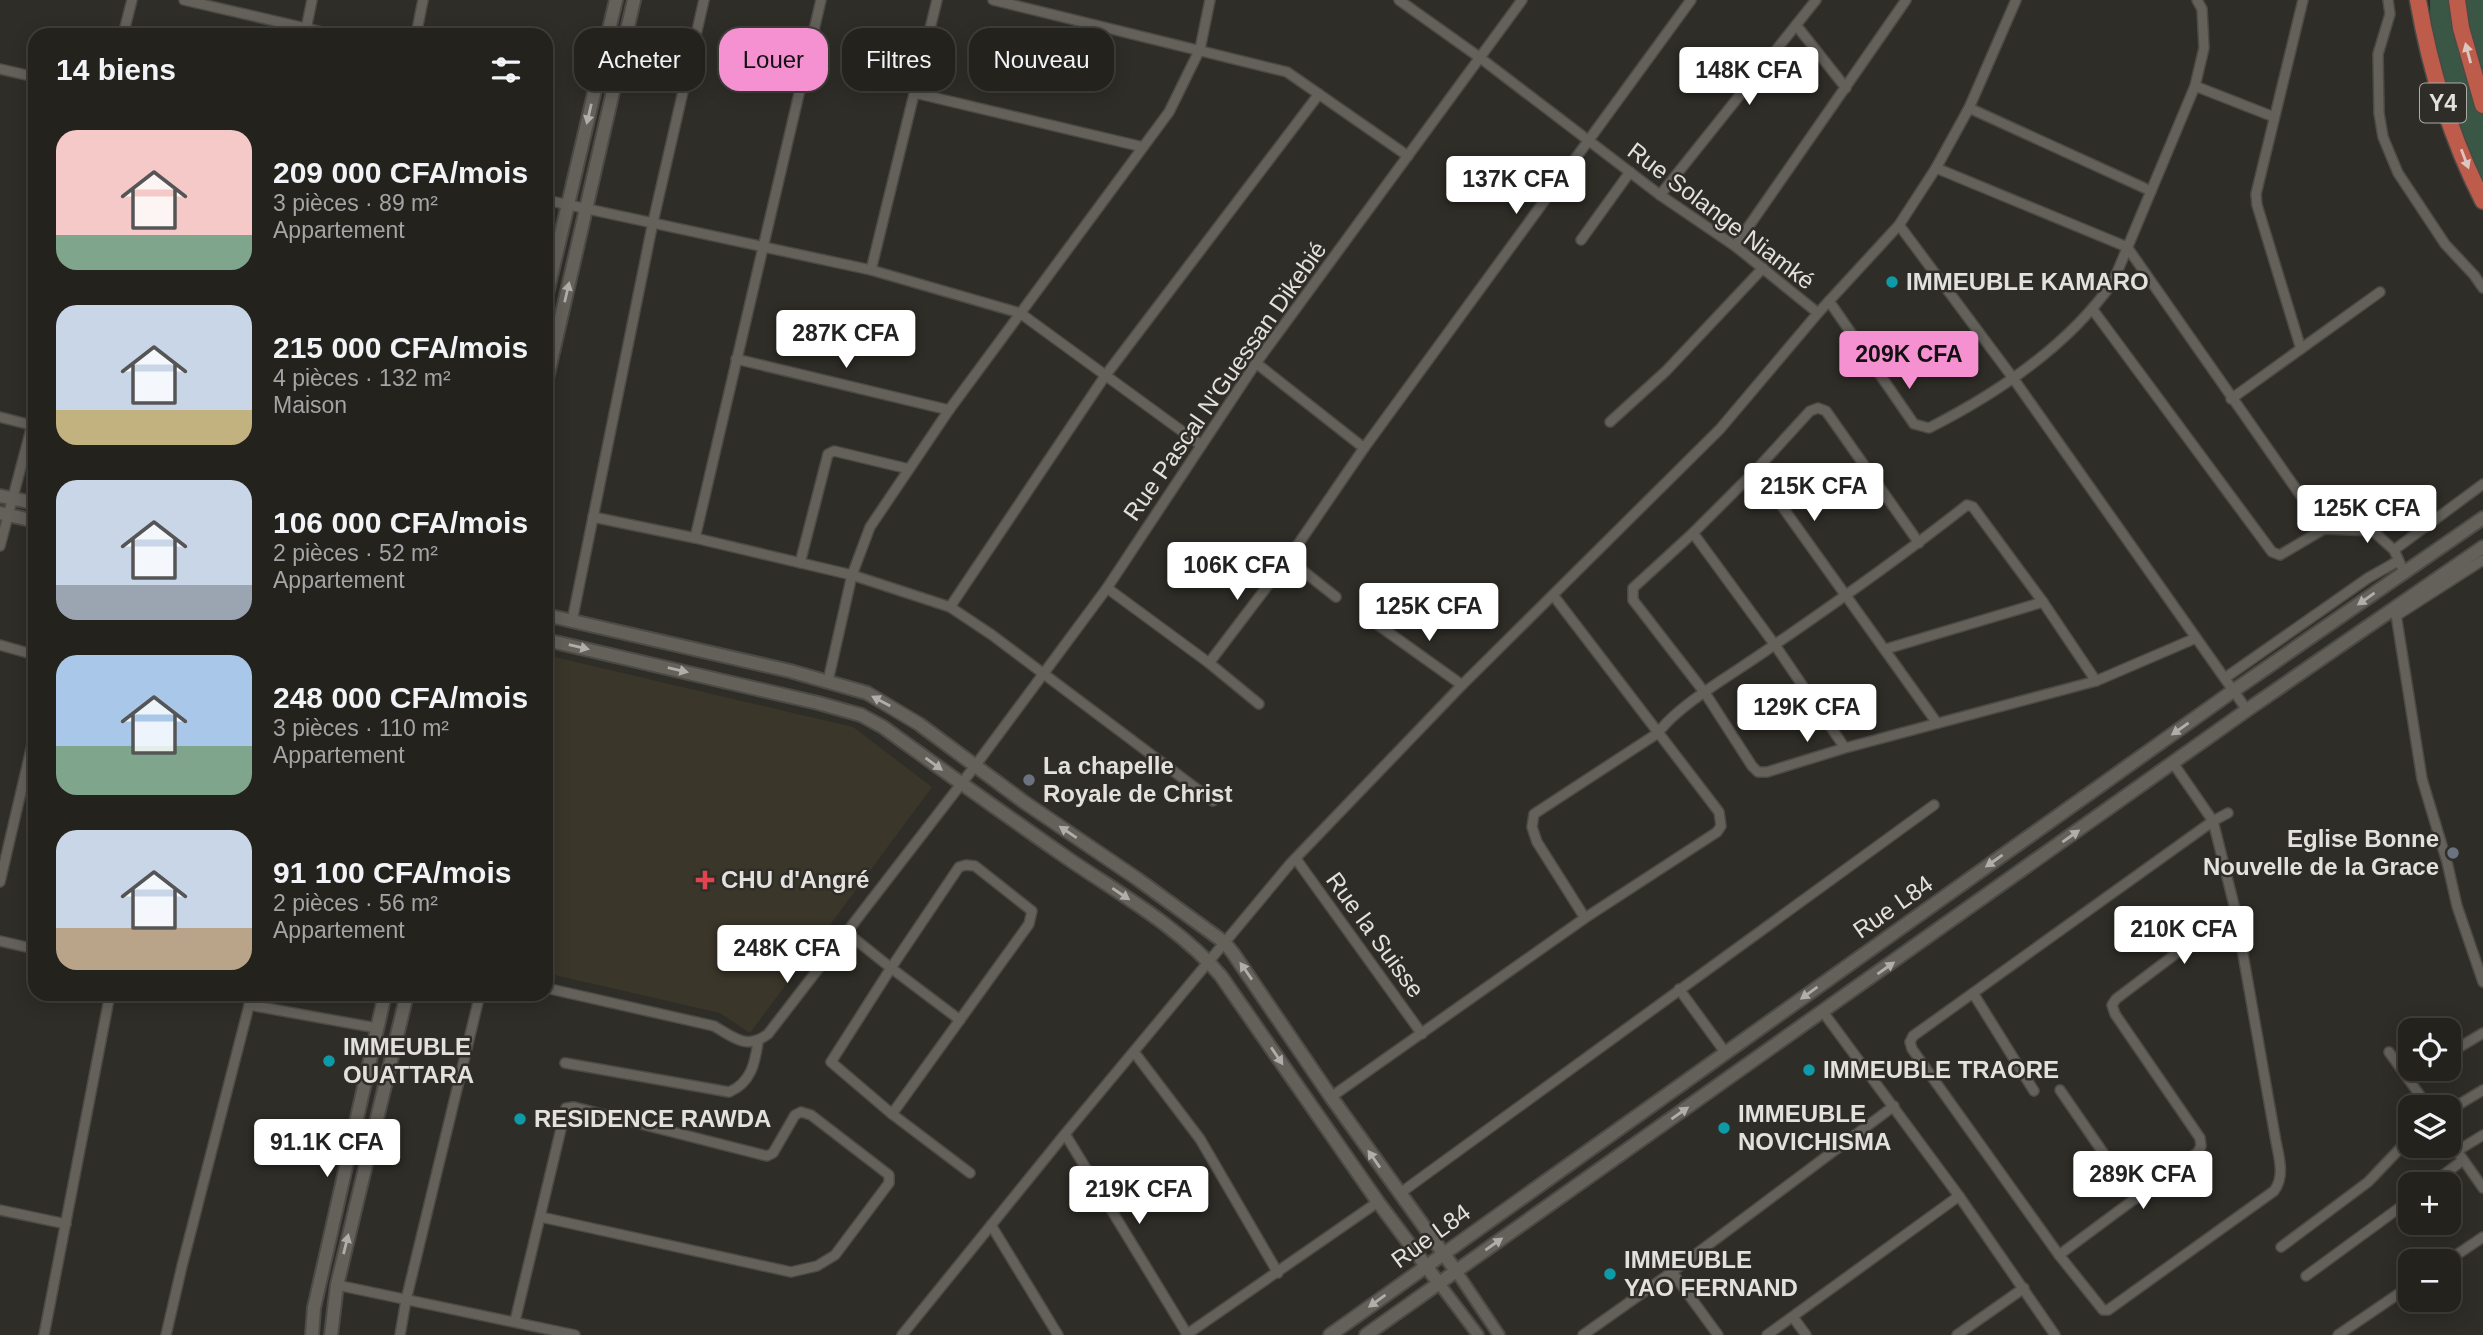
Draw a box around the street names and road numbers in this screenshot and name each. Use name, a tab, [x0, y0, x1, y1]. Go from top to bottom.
road number: Y4	[2420, 83, 2466, 122]
street label: Rue Solange Niamké	[1623, 137, 1820, 295]
street label: Rue Pascal N'Guessan Dikebié	[1118, 236, 1331, 525]
street label: Rue la Suisse	[1321, 867, 1430, 1003]
street label: Rue L84	[1848, 870, 1938, 944]
street label: Rue L84	[1386, 1198, 1475, 1273]

